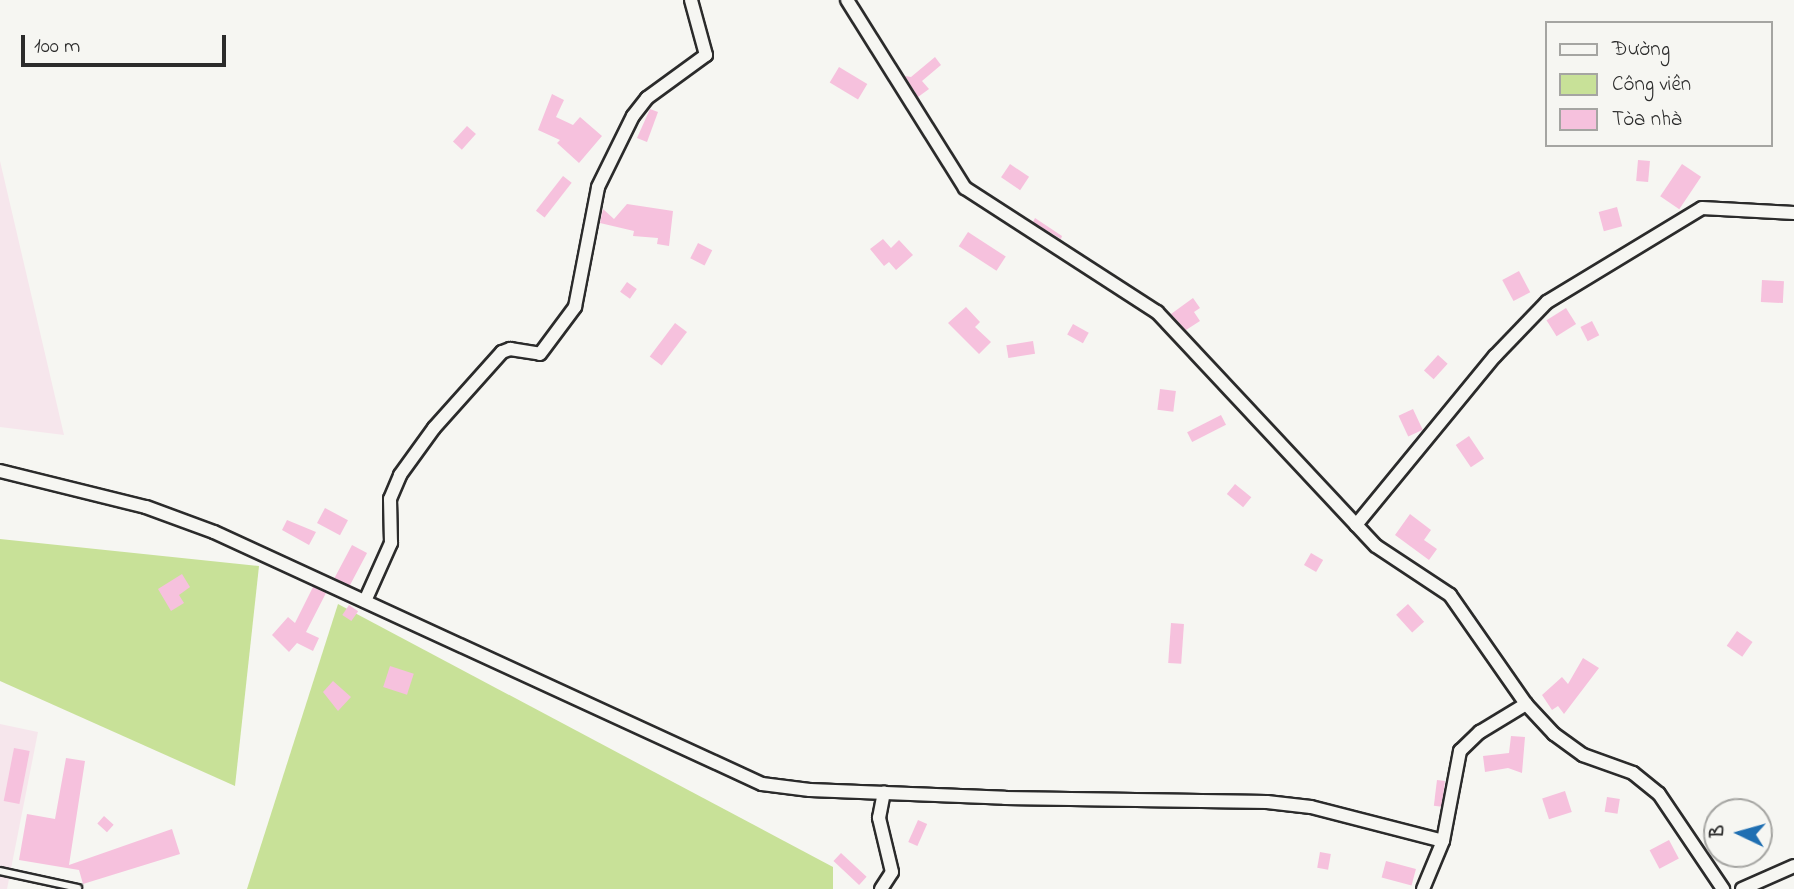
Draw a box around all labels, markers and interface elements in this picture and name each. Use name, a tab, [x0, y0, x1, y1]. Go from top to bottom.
scale bar	[24, 21, 229, 65]
legend	[1546, 21, 1773, 147]
text: 100 m	[34, 32, 80, 62]
text: Đường	[1612, 35, 1670, 65]
text: Công viên	[1612, 70, 1691, 100]
text: Tòa nhà	[1612, 105, 1682, 135]
north arrow	[1703, 798, 1773, 868]
text: B	[1705, 824, 1733, 839]

